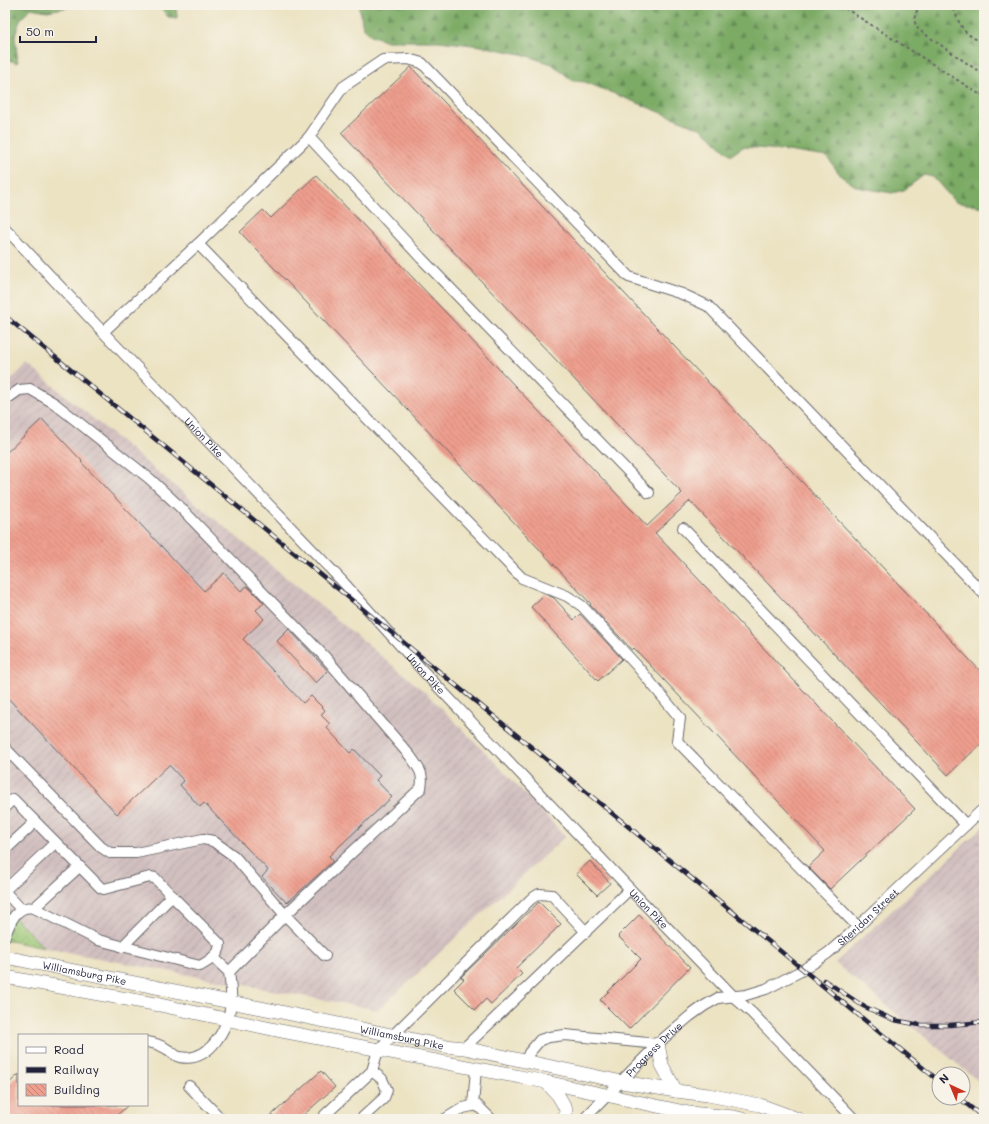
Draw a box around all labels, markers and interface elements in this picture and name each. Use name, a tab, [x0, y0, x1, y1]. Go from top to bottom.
scale bar	[20, 18, 96, 44]
text: 50 m	[26, 23, 54, 39]
street label: Union Pike	[182, 414, 227, 461]
street label: Union Pike	[404, 650, 448, 697]
street label: Sheridan Street	[834, 885, 902, 949]
street label: Union Pike	[626, 886, 672, 932]
street label: Williamsburg Pike	[41, 958, 128, 988]
street label: Progress Drive	[623, 1018, 685, 1080]
street label: Williamsburg Pike	[359, 1022, 445, 1053]
legend	[18, 1034, 148, 1106]
text: Road	[54, 1041, 84, 1057]
text: Railway	[54, 1061, 99, 1077]
north arrow	[931, 1066, 971, 1106]
text: N	[935, 1070, 952, 1087]
text: Building	[54, 1081, 100, 1097]

